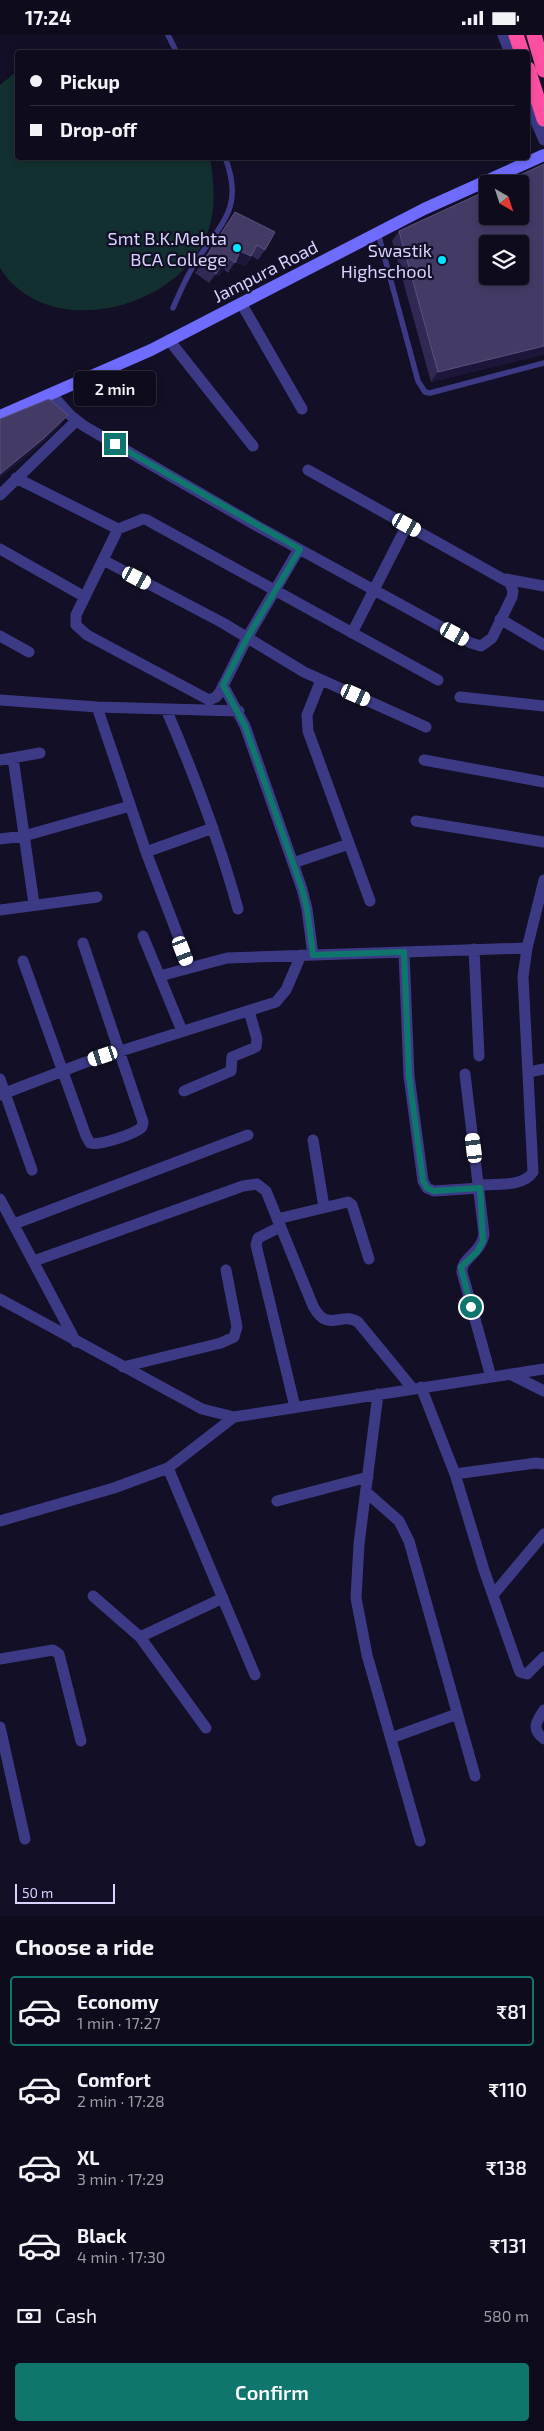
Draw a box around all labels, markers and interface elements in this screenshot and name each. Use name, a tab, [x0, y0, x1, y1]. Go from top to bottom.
text: 17:24	[25, 6, 71, 29]
text: Pickup	[60, 70, 120, 93]
text: Drop-off	[60, 118, 137, 141]
north arrow	[479, 175, 529, 225]
map controls	[479, 175, 529, 285]
place label: Smt B.K.Mehta BCA College	[108, 227, 227, 270]
street label: Jampura Road	[209, 235, 321, 307]
button: layers	[479, 235, 529, 285]
place label: Swastik Highschool	[341, 239, 433, 282]
marker: Smt B.K.Mehta BCA College	[231, 242, 243, 254]
marker: Swastik Highschool	[436, 254, 448, 266]
callout: 2 min	[74, 371, 156, 407]
text: 2 min	[95, 379, 135, 398]
route end	[104, 433, 126, 455]
car	[390, 511, 423, 539]
car	[120, 564, 153, 592]
car	[438, 620, 471, 648]
car	[339, 682, 372, 708]
car	[170, 934, 195, 968]
car	[86, 1044, 119, 1068]
car	[464, 1132, 483, 1164]
route start	[460, 1296, 482, 1318]
scale bar	[15, 1881, 115, 1904]
text: 50 m	[22, 1884, 53, 1901]
text: Choose a ride	[15, 1933, 154, 1959]
icon: car	[17, 1989, 62, 2034]
text: Economy	[77, 1990, 159, 2013]
text: ₹81	[496, 2000, 527, 2023]
text: 1 min · 17:27	[77, 2013, 161, 2032]
icon: car	[17, 2067, 62, 2112]
text: Comfort	[77, 2068, 151, 2091]
text: ₹110	[488, 2078, 527, 2101]
text: 2 min · 17:28	[77, 2091, 165, 2110]
icon: car	[17, 2145, 62, 2190]
text: XL	[77, 2146, 99, 2169]
text: ₹138	[486, 2156, 527, 2179]
text: 3 min · 17:29	[77, 2169, 164, 2188]
icon: car	[17, 2223, 62, 2268]
text: Black	[77, 2224, 127, 2247]
text: ₹131	[489, 2234, 527, 2257]
text: 4 min · 17:30	[77, 2247, 165, 2266]
icon: cash	[15, 2302, 43, 2330]
text: Cash	[55, 2304, 97, 2327]
text: 580 m	[483, 2306, 529, 2325]
button: Confirm	[15, 2363, 529, 2421]

